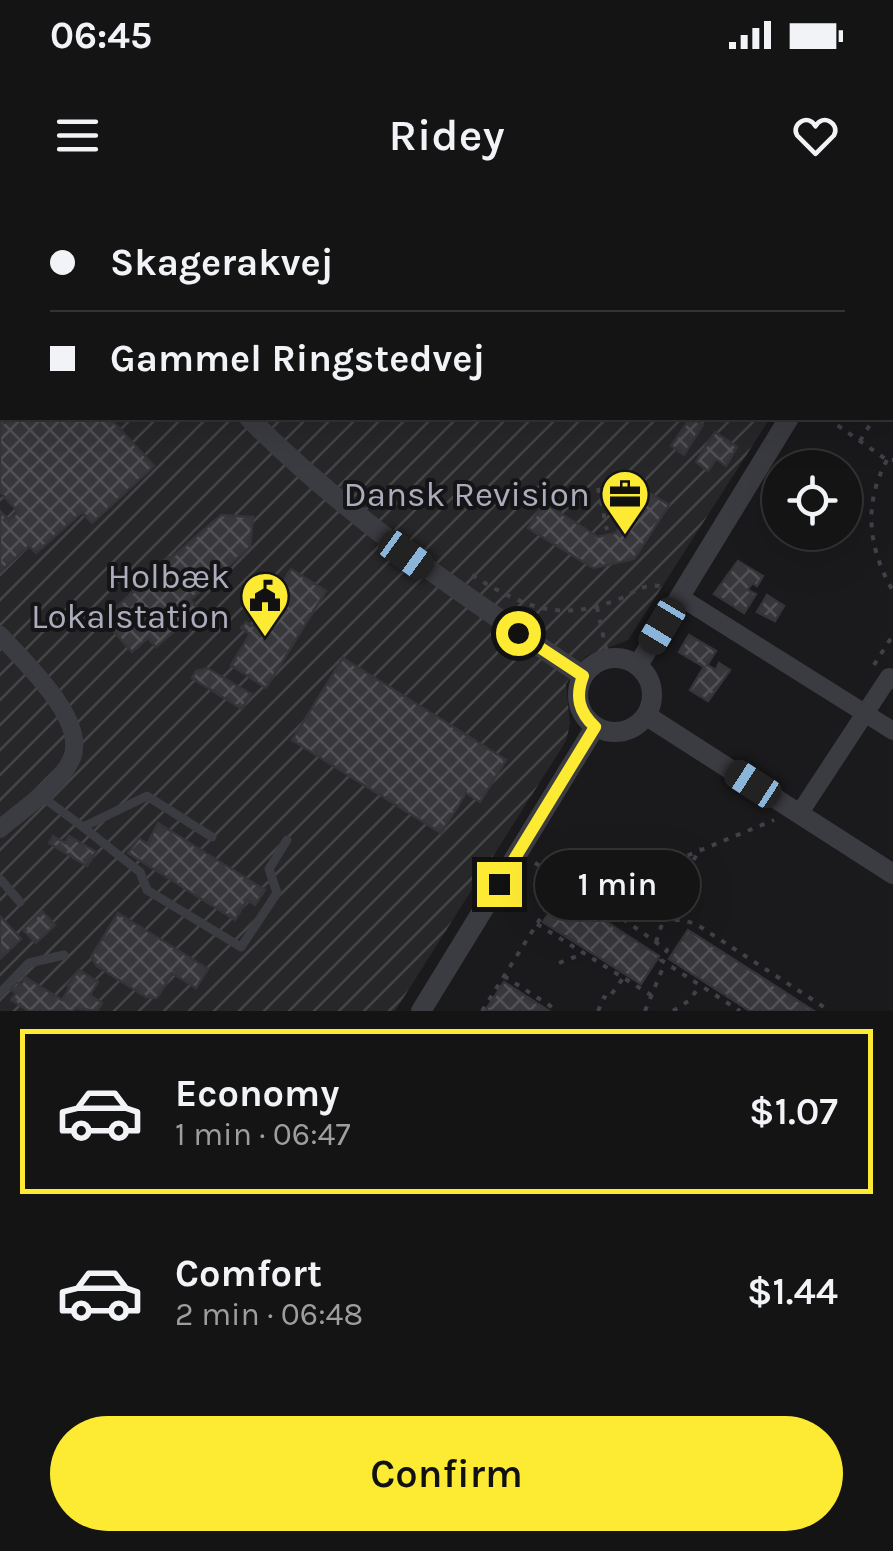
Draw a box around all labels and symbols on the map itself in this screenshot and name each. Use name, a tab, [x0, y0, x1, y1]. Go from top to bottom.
office icon: Dansk Revision	[599, 468, 651, 536]
place label: Dansk Revision	[344, 474, 590, 515]
car	[373, 525, 439, 585]
place label: Holbæk Lokalstation	[31, 556, 230, 637]
public building icon: Holbæk Lokalstation	[239, 570, 291, 638]
car	[634, 593, 690, 659]
route start	[496, 611, 541, 656]
car	[720, 755, 786, 813]
callout: 1 min	[534, 849, 699, 919]
route end	[477, 862, 522, 907]

